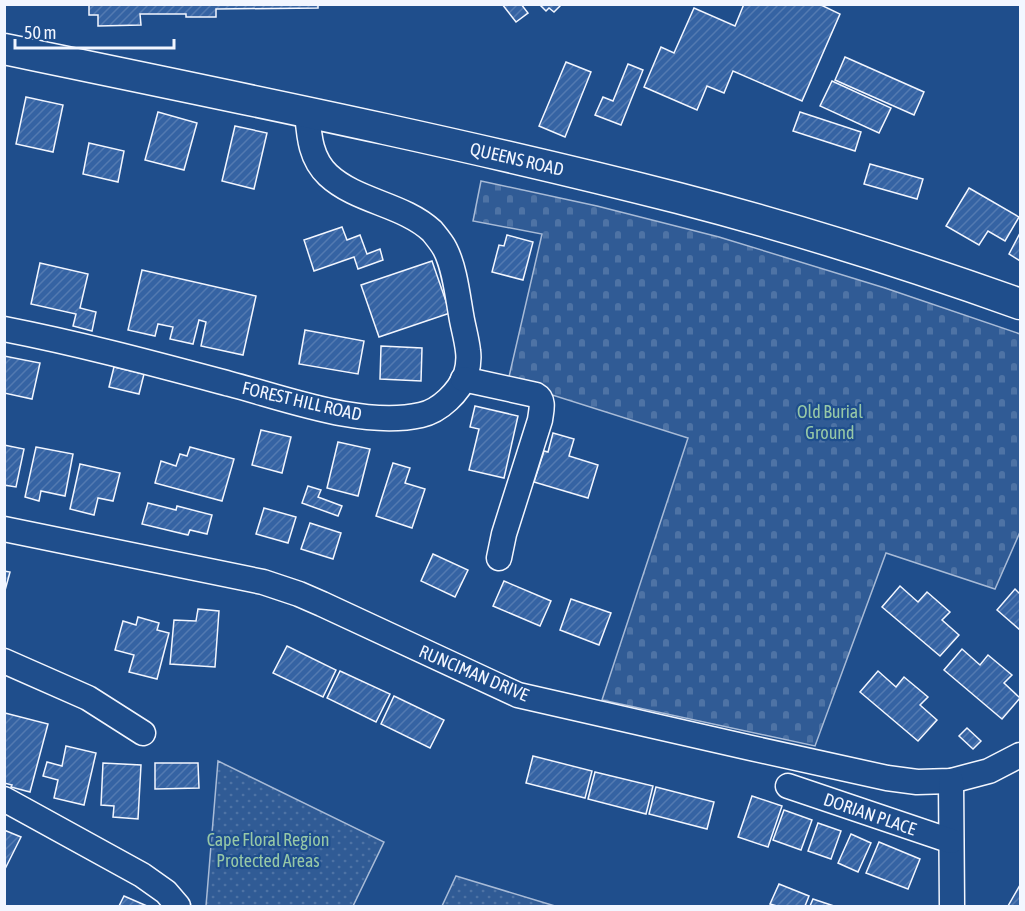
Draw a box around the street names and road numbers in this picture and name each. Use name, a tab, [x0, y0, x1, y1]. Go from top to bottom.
street label: QUEENS ROAD	[468, 138, 566, 180]
street label: FOREST HILL ROAD	[240, 377, 364, 425]
street label: RUNCIMAN DRIVE	[416, 640, 532, 706]
street label: DORIAN PLACE	[821, 788, 919, 840]

